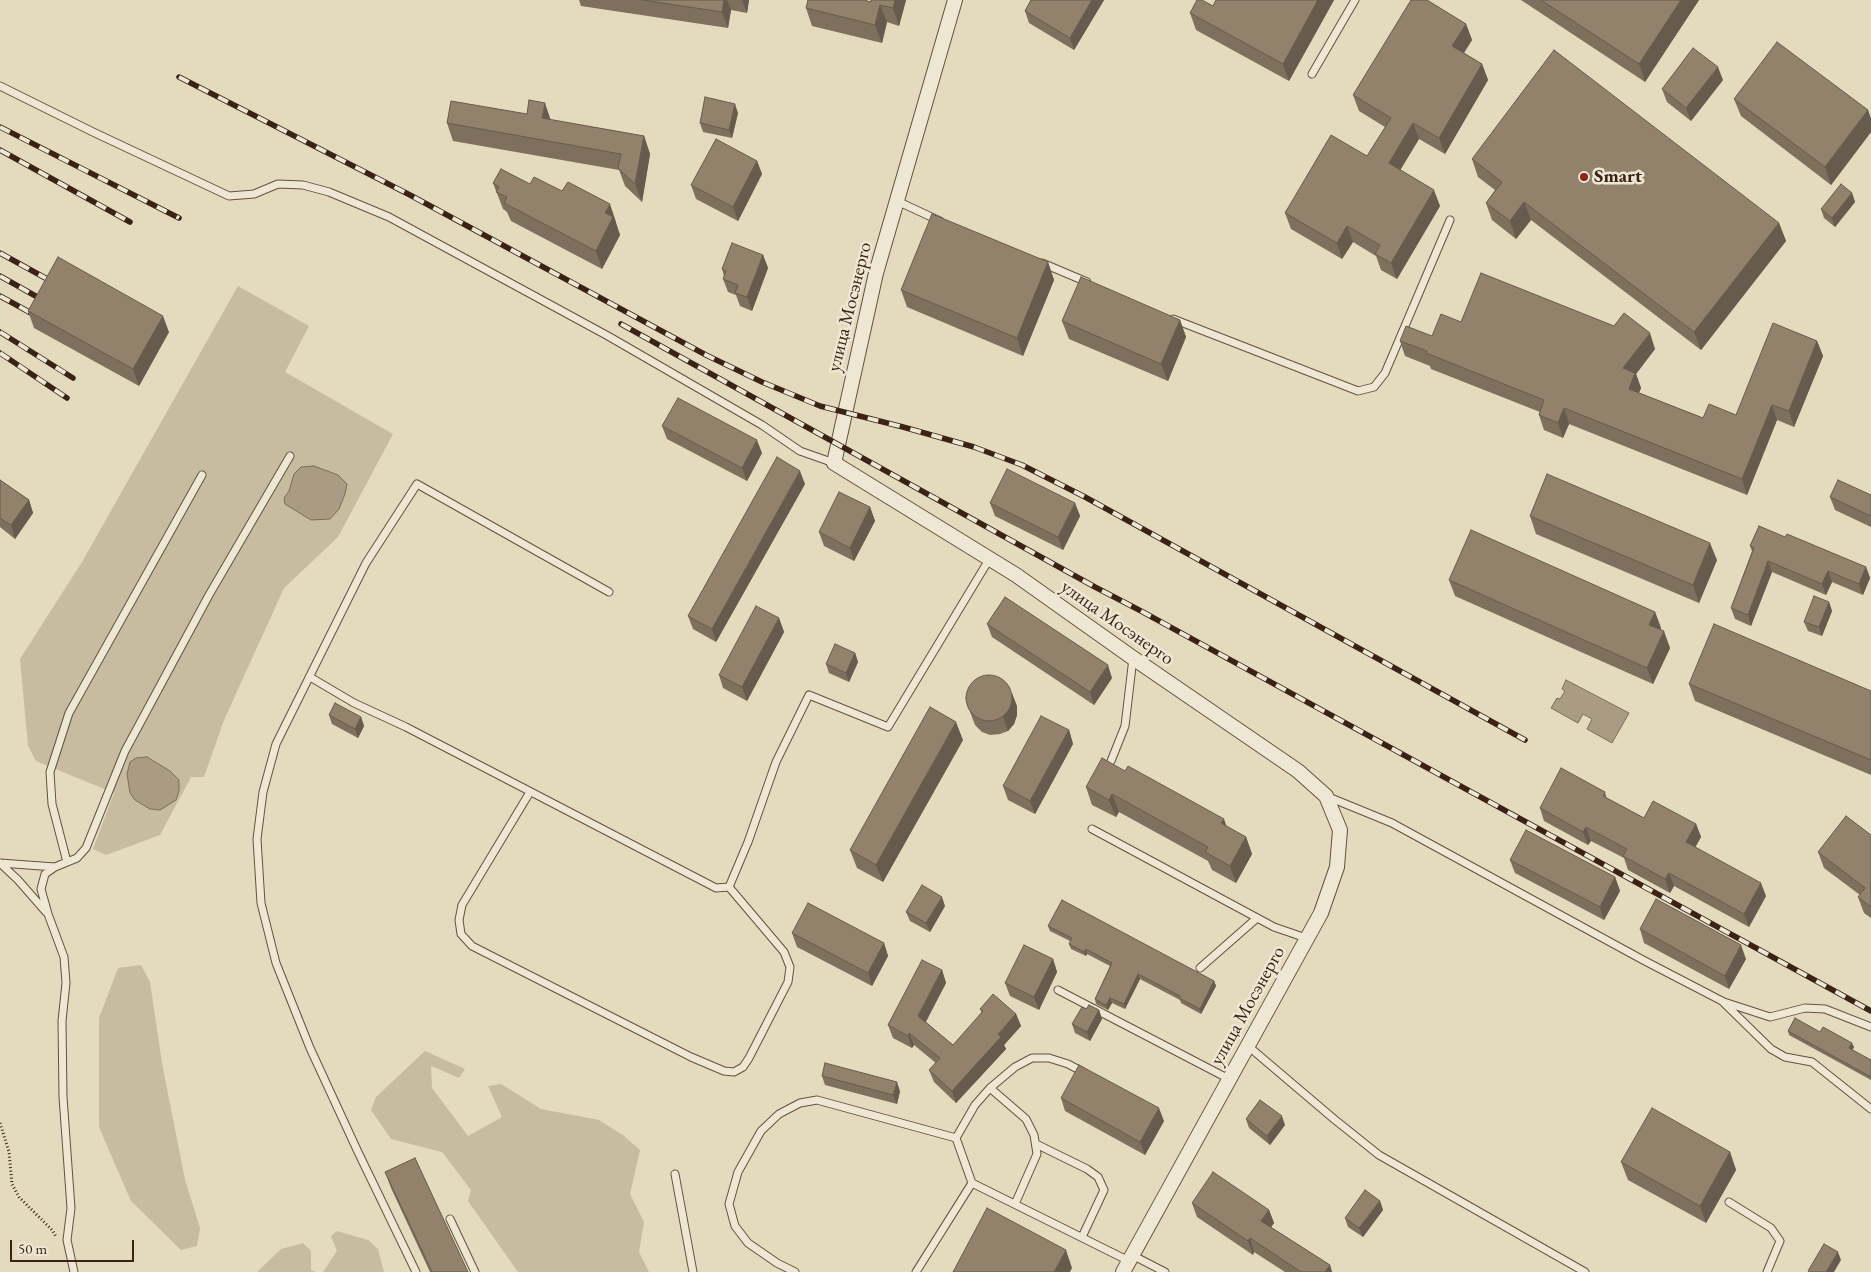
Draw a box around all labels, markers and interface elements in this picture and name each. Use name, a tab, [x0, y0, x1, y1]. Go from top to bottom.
place label: Smart	[1594, 166, 1642, 188]
marker: Smart	[1578, 171, 1590, 183]
street label: улица Мосэнерго	[823, 240, 877, 374]
street label: улица Мосэнерго	[1056, 576, 1178, 670]
street label: улица Мосэнерго	[1206, 942, 1290, 1070]
scale bar	[12, 1230, 136, 1262]
text: 50 m	[18, 1239, 47, 1258]

